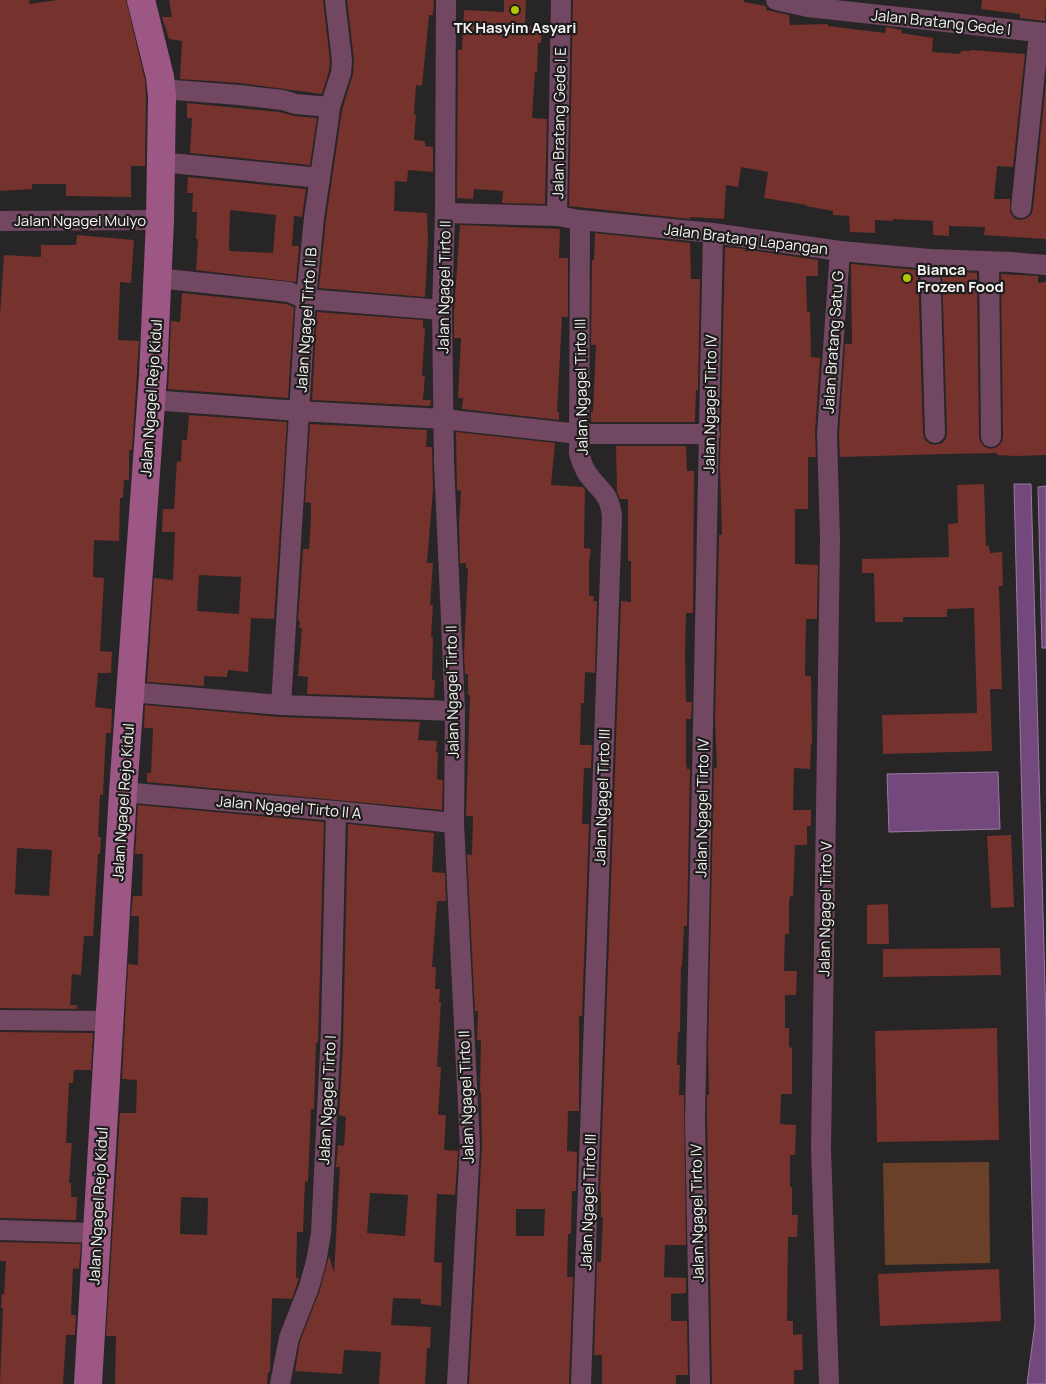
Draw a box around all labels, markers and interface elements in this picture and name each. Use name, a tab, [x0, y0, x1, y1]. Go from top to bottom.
marker: TK Hasyim Asyari	[509, 4, 521, 16]
street label: Jalan Bratang Gede I	[870, 4, 1012, 40]
place label: TK Hasyim Asyari	[454, 17, 576, 38]
street label: Jalan Bratang Gede I E	[547, 47, 571, 199]
street label: Jalan Ngagel Mulyo	[14, 210, 146, 231]
street label: Jalan Bratang Lapangan	[663, 219, 829, 259]
street label: Jalan Ngagel Tirto II	[432, 220, 456, 354]
street label: Jalan Ngagel Tirto II B	[290, 247, 322, 393]
place label: Bianca Frozen Food	[917, 259, 1004, 297]
street label: Jalan Bratang Satu G	[818, 270, 848, 414]
marker: Bianca Frozen Food	[901, 272, 913, 284]
street label: Jalan Ngagel Rejo Kidul	[135, 318, 167, 478]
street label: Jalan Ngagel Tirto III	[569, 319, 593, 455]
street label: Jalan Ngagel Tirto IV	[698, 334, 722, 474]
street label: Jalan Ngagel Tirto II	[440, 625, 464, 759]
street label: Jalan Ngagel Rejo Kidul	[107, 722, 139, 882]
street label: Jalan Ngagel Tirto III	[589, 728, 615, 866]
street label: Jalan Ngagel Tirto IV	[690, 738, 714, 878]
street label: Jalan Ngagel Tirto II A	[216, 790, 363, 824]
street label: Jalan Ngagel Tirto V	[813, 841, 837, 977]
street label: Jalan Ngagel Tirto II	[453, 1030, 479, 1164]
street label: Jalan Ngagel Tirto I	[313, 1035, 341, 1165]
street label: Jalan Ngagel Rejo Kidul	[83, 1126, 113, 1286]
street label: Jalan Ngagel Tirto III	[575, 1133, 601, 1271]
street label: Jalan Ngagel Tirto IV	[685, 1143, 709, 1283]

